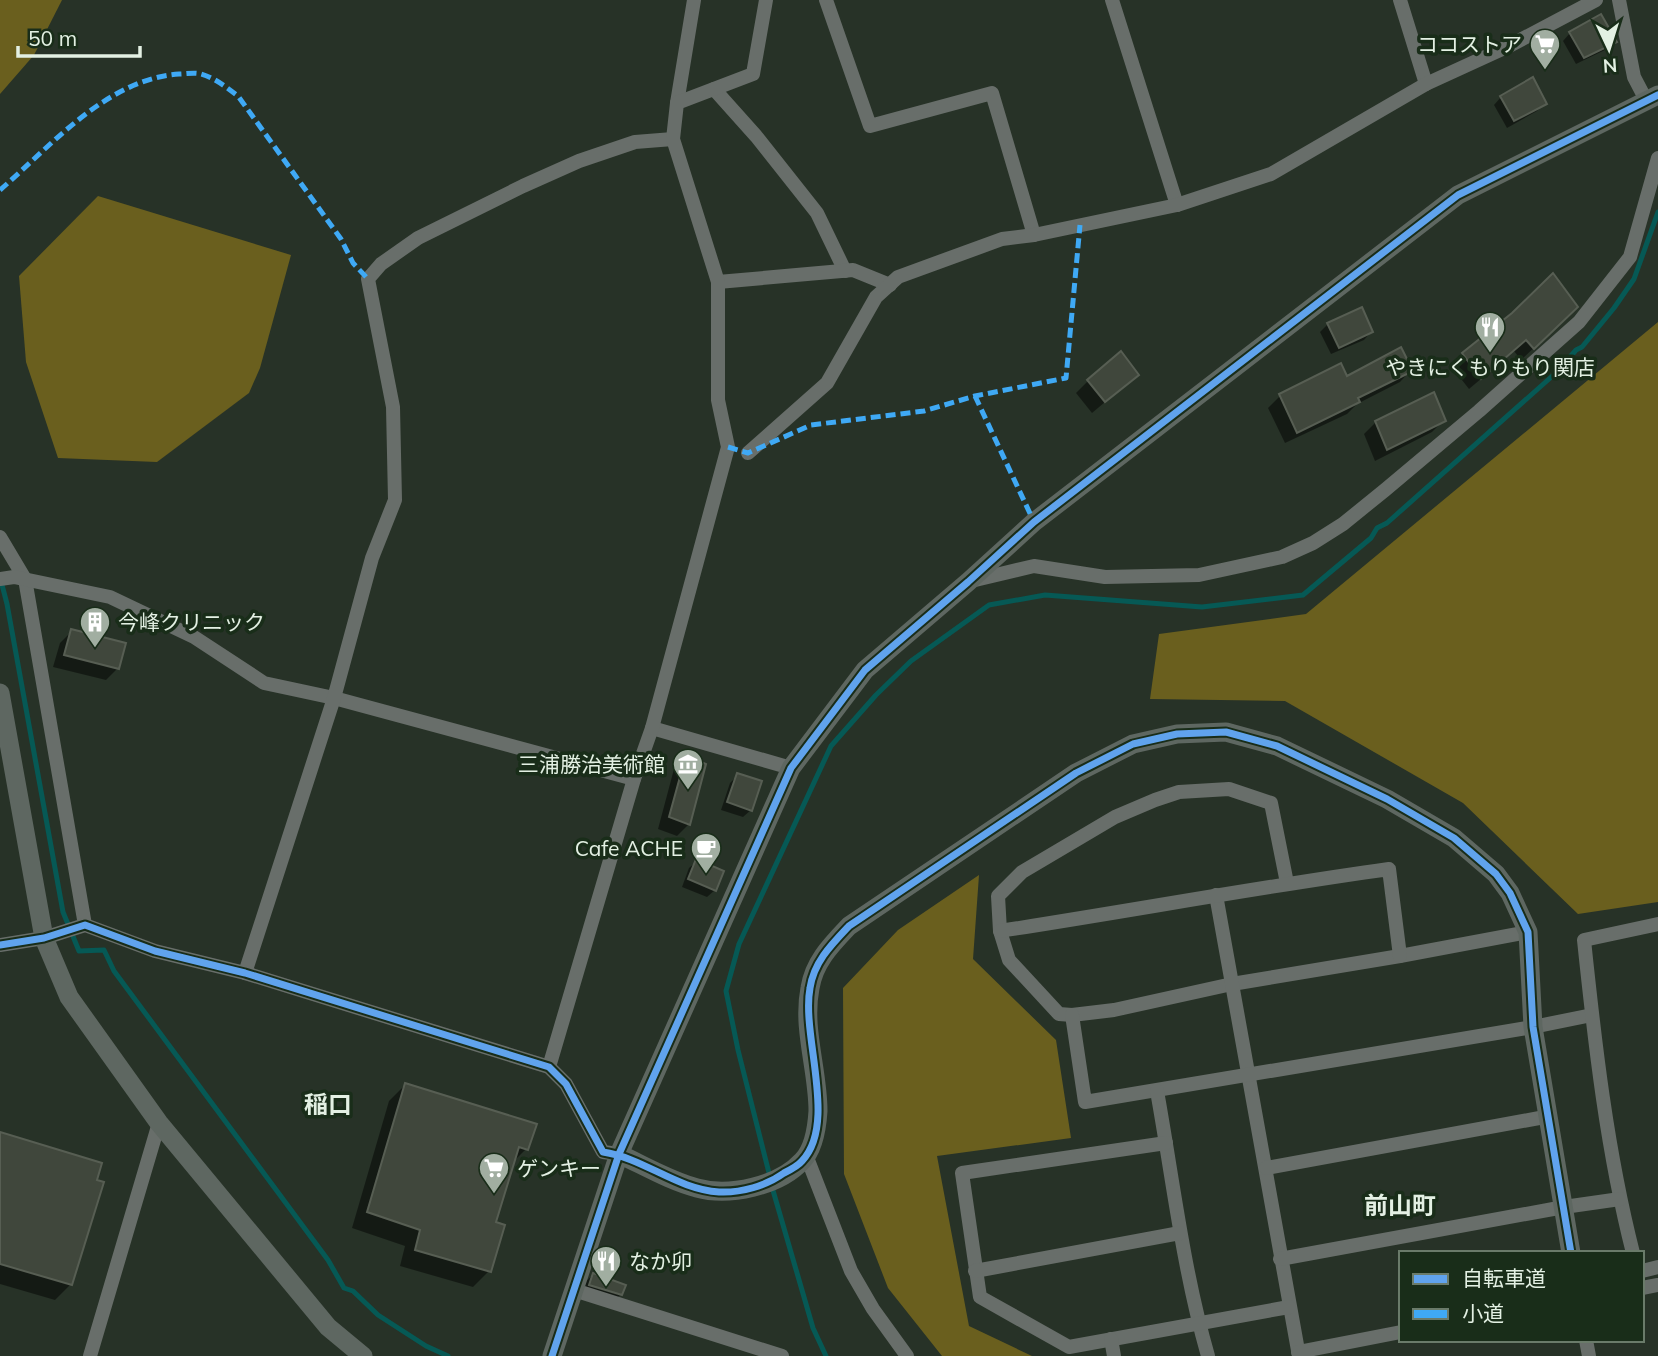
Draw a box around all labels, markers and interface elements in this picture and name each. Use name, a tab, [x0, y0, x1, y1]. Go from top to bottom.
scale bar	[18, 14, 140, 58]
north arrow	[1574, 14, 1644, 84]
text: 50 m	[28, 25, 77, 51]
supermarket icon: ココストア	[1528, 27, 1562, 71]
place label: ココストア	[1417, 31, 1522, 57]
text: N	[1602, 53, 1618, 78]
restaurant icon: やきにくもりもり関店	[1473, 310, 1507, 354]
place label: やきにくもりもり関店	[1385, 354, 1595, 380]
building icon: 今峰クリニック	[78, 605, 112, 649]
place label: 今峰クリニック	[118, 609, 265, 635]
museum icon: 三浦勝治美術館	[671, 747, 705, 791]
place label: 三浦勝治美術館	[518, 751, 665, 777]
cafe icon: Cafe ACHE	[689, 831, 723, 875]
place label: Cafe ACHE	[575, 835, 683, 861]
district label: 稲口	[304, 1089, 352, 1119]
supermarket icon: ゲンキー	[477, 1151, 511, 1195]
place label: ゲンキー	[517, 1155, 601, 1181]
district label: 前山町	[1364, 1190, 1436, 1220]
restaurant icon: なか卯	[589, 1244, 623, 1288]
place label: なか卯	[629, 1248, 692, 1274]
legend	[1399, 1251, 1644, 1342]
text: 自転車道	[1462, 1265, 1546, 1291]
text: 小道	[1462, 1300, 1504, 1326]

